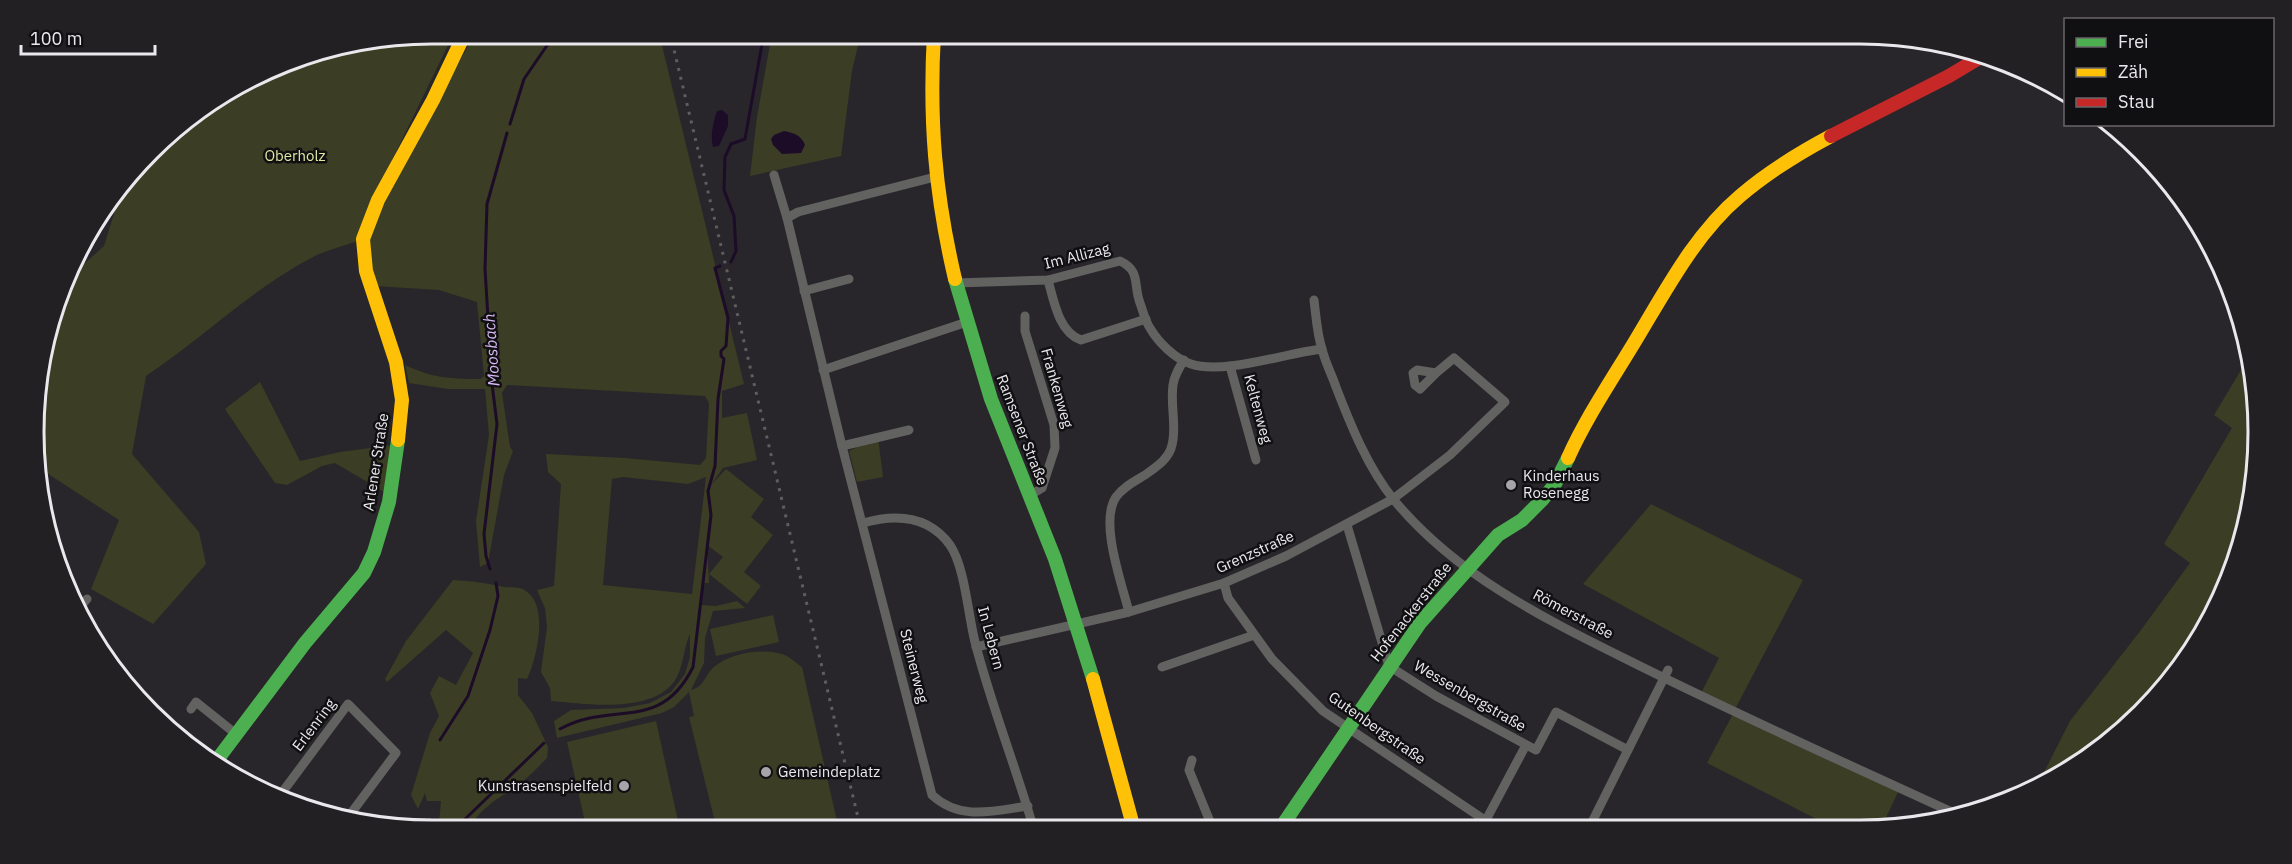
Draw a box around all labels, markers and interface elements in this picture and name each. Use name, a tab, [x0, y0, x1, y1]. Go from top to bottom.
scale bar	[21, 18, 154, 56]
legend	[2064, 18, 2274, 126]
text: 100 m	[30, 27, 82, 50]
text: Frei	[2118, 30, 2149, 53]
text: Zäh	[2118, 60, 2148, 83]
text: Stau	[2118, 90, 2155, 113]
park label: Oberholz	[264, 146, 326, 165]
street label: Im Allizag	[1042, 238, 1112, 273]
water label: Moosbach	[478, 313, 504, 387]
street label: Frankenweg	[1037, 346, 1078, 430]
street label: Ramsener Straße	[993, 372, 1052, 488]
street label: Keltenweg	[1240, 372, 1277, 446]
street label: Arlener Straße	[358, 412, 393, 512]
place label: Kinderhaus Rosenegg	[1523, 466, 1600, 502]
marker: Kinderhaus Rosenegg	[1504, 478, 1518, 492]
street label: Grenzstraße	[1213, 526, 1297, 577]
street label: Hofenackerstraße	[1366, 558, 1455, 665]
street label: Römerstraße	[1530, 584, 1617, 643]
street label: In Lebern	[974, 604, 1009, 672]
street label: Steinerweg	[896, 627, 933, 705]
street label: Wessenbergstraße	[1411, 656, 1530, 735]
street label: Gutenbergstraße	[1325, 687, 1430, 768]
street label: Erlenring	[288, 695, 340, 755]
place label: Gemeindeplatz	[778, 762, 880, 781]
marker: Gemeindeplatz	[759, 765, 773, 779]
place label: Kunstrasenspielfeld	[478, 776, 612, 795]
marker: Kunstrasenspielfeld	[617, 779, 631, 793]

